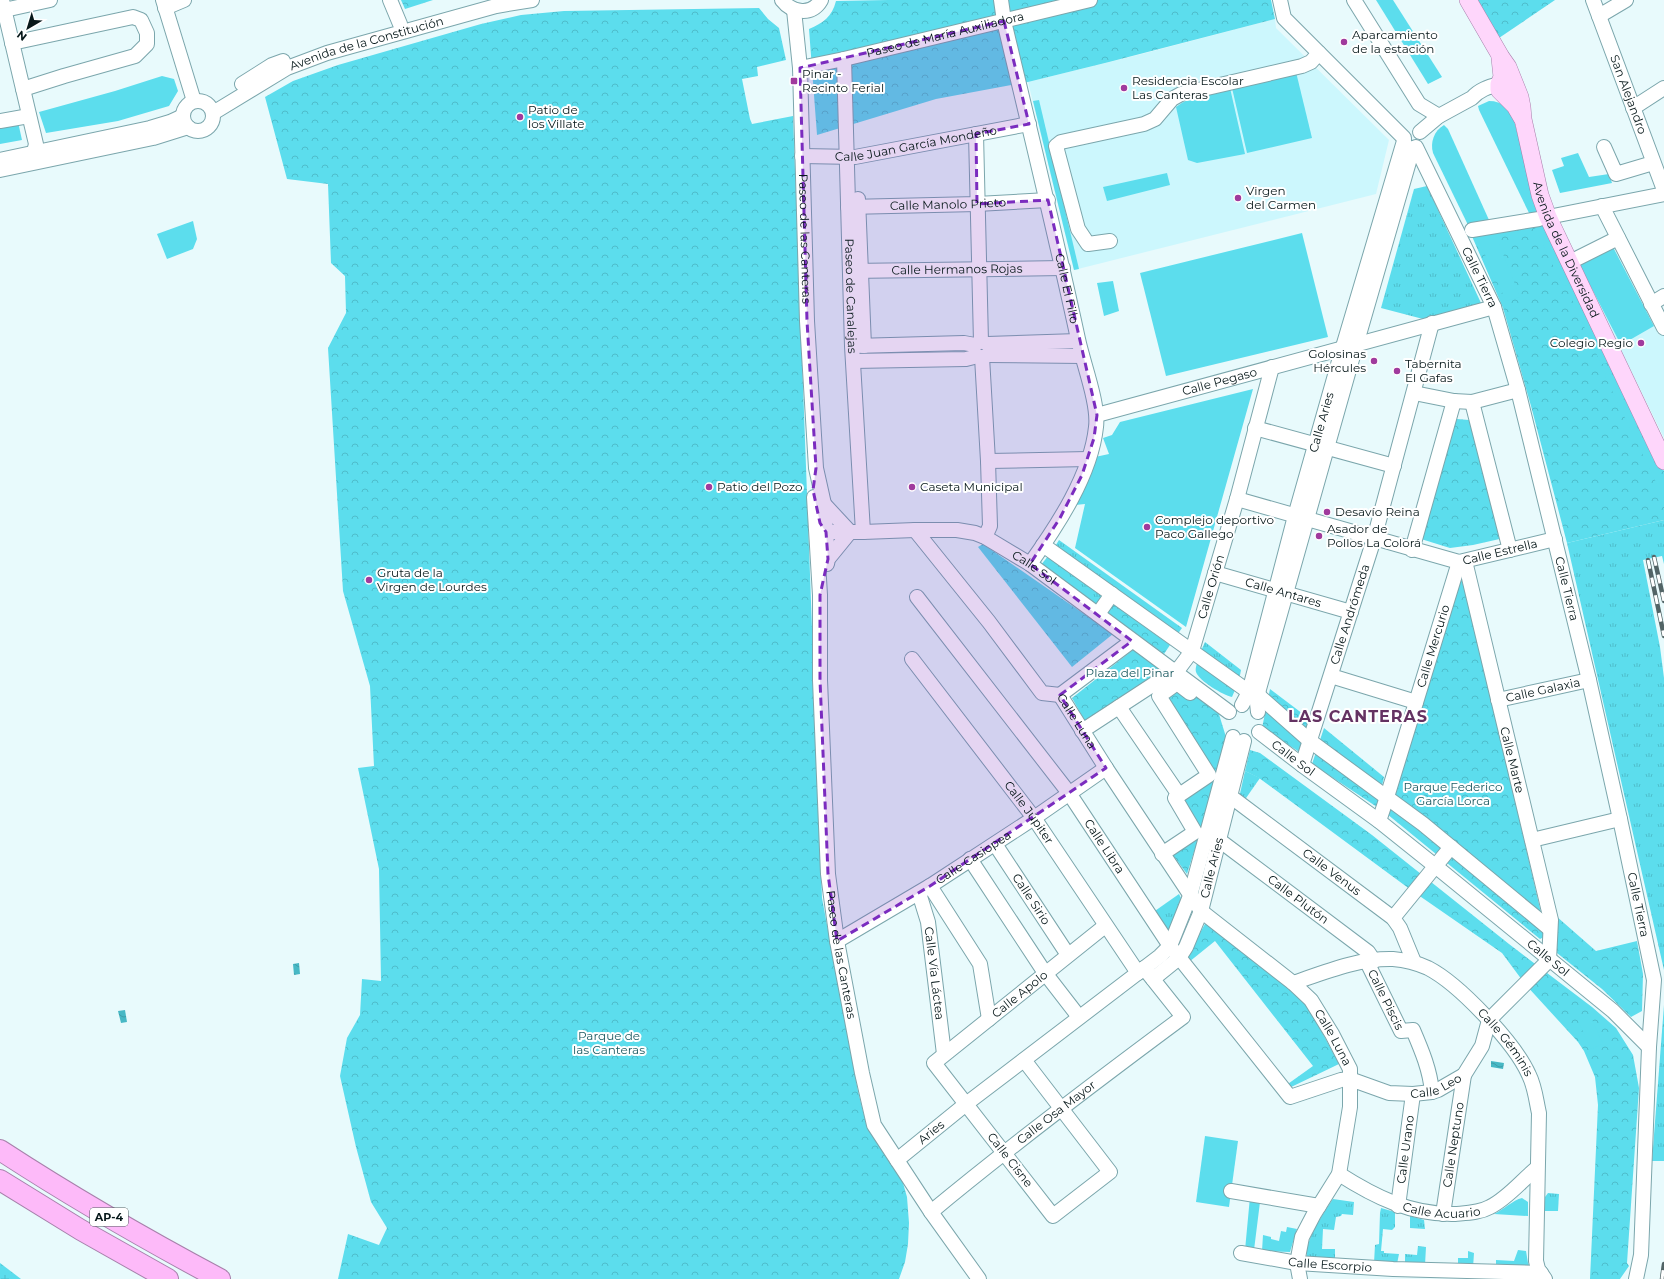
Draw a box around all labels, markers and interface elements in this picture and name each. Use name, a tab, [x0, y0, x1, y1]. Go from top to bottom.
north arrow	[8, 8, 48, 48]
street label: Paseo de María Auxiliadora	[865, 8, 1025, 60]
street label: Avenida de la Constitución	[287, 13, 445, 73]
place label: Aparcamiento de la estación	[1352, 27, 1438, 56]
text: N	[14, 28, 30, 44]
marker: Aparcamiento de la estación	[1339, 37, 1349, 47]
street label: San Alejandro	[1607, 53, 1650, 136]
place label: Pinar - Recinto Ferial	[802, 66, 884, 95]
place label: Residencia Escolar Las Canteras	[1132, 73, 1244, 102]
marker: Pinar - Recinto Ferial	[789, 76, 799, 86]
marker: Residencia Escolar Las Canteras	[1119, 83, 1129, 93]
place label: Patio de los Villate	[528, 102, 585, 131]
marker: Patio de los Villate	[515, 112, 525, 122]
street label: Calle Juan García Mondeño	[835, 122, 998, 164]
street label: Paseo de las Canteras	[796, 173, 815, 304]
street label: Avenida de la Diversidad	[1530, 180, 1603, 320]
place label: Virgen del Carmen	[1246, 183, 1316, 212]
marker: Virgen del Carmen	[1233, 193, 1243, 203]
street label: Calle Manolo Prieto	[890, 194, 1006, 213]
street label: Paseo de Canalejas	[842, 238, 860, 354]
street label: Calle Tierra	[1459, 244, 1501, 310]
street label: Calle El Fillo	[1052, 252, 1082, 325]
street label: Calle Hermanos Rojas	[891, 261, 1023, 277]
place label: Colegio Regio	[1550, 335, 1633, 350]
marker: Colegio Regio	[1636, 338, 1646, 348]
place label: Golosinas Hércules	[1308, 346, 1366, 375]
marker: Golosinas Hércules	[1369, 356, 1379, 366]
place label: Tabernita El Gafas	[1405, 356, 1462, 385]
street label: Calle Pegaso	[1180, 364, 1258, 399]
marker: Tabernita El Gafas	[1392, 366, 1402, 376]
street label: Calle Aries	[1305, 390, 1337, 454]
place label: Patio del Pozo	[717, 479, 802, 494]
place label: Caseta Municipal	[920, 479, 1023, 494]
marker: Patio del Pozo	[704, 482, 714, 492]
marker: Caseta Municipal	[907, 482, 917, 492]
place label: Desavío Reina	[1335, 504, 1420, 519]
marker: Desavío Reina	[1322, 507, 1332, 517]
place label: Complejo deportivo Paco Gallego	[1155, 512, 1274, 541]
place label: Asador de Pollos La Colorá	[1327, 521, 1421, 550]
marker: Complejo deportivo Paco Gallego	[1142, 522, 1152, 532]
marker: Asador de Pollos La Colorá	[1314, 531, 1324, 541]
street label: Calle Estrella	[1461, 535, 1539, 568]
street label: Calle Sol	[1009, 547, 1059, 588]
street label: Calle Orión	[1194, 553, 1227, 620]
street label: Calle Tierra	[1552, 555, 1582, 622]
street label: Calle Andrómeda	[1326, 562, 1373, 666]
place label: Gruta de la Virgen de Lourdes	[377, 565, 487, 594]
street label: Calle Antares	[1244, 574, 1323, 610]
marker: Gruta de la Virgen de Lourdes	[364, 575, 374, 585]
street label: Calle Mercurio	[1413, 603, 1453, 689]
park label: Plaza del Pinar	[1086, 665, 1175, 680]
street label: Calle Galaxia	[1504, 674, 1581, 705]
street label: Calle Luna	[1054, 690, 1100, 751]
district label: LAS CANTERAS	[1288, 707, 1428, 726]
street label: Calle Marte	[1497, 725, 1528, 795]
street label: Calle Sol	[1269, 736, 1318, 779]
street label: Calle Júpiter	[1001, 778, 1057, 847]
park label: Parque Federico García Lorca	[1404, 779, 1502, 808]
street label: Calle Libra	[1081, 816, 1128, 876]
street label: Calle Casiopea	[933, 827, 1014, 887]
street label: Calle Aries	[1197, 836, 1226, 900]
street label: Calle Venus	[1300, 845, 1364, 899]
street label: Calle Sirio	[1009, 870, 1054, 927]
street label: Calle Plutón	[1265, 871, 1332, 927]
street label: Calle Tierra	[1624, 871, 1653, 938]
street label: Paseo de las Canteras	[823, 889, 860, 1020]
street label: Calle Vía Láctea	[922, 926, 948, 1021]
street label: Calle Sol	[1524, 936, 1573, 979]
street label: Calle Apolo	[988, 967, 1051, 1021]
street label: Calle Piscis	[1365, 967, 1407, 1032]
street label: Calle Géminis	[1475, 1005, 1537, 1079]
street label: Calle Luna	[1311, 1006, 1355, 1068]
park label: Parque de las Canteras	[573, 1028, 645, 1057]
street label: Calle Leo	[1410, 1070, 1464, 1101]
street label: Calle Osa Mayor	[1014, 1077, 1099, 1147]
street label: Calle Neptuno	[1439, 1101, 1467, 1188]
street label: Calle Urano	[1393, 1114, 1417, 1185]
street label: Aries	[915, 1117, 947, 1147]
street label: Calle Cisne	[984, 1129, 1036, 1190]
street label: Calle Acuario	[1401, 1199, 1482, 1221]
road number: AP-4	[90, 1208, 128, 1226]
street label: Calle Escorpio	[1287, 1254, 1372, 1275]

